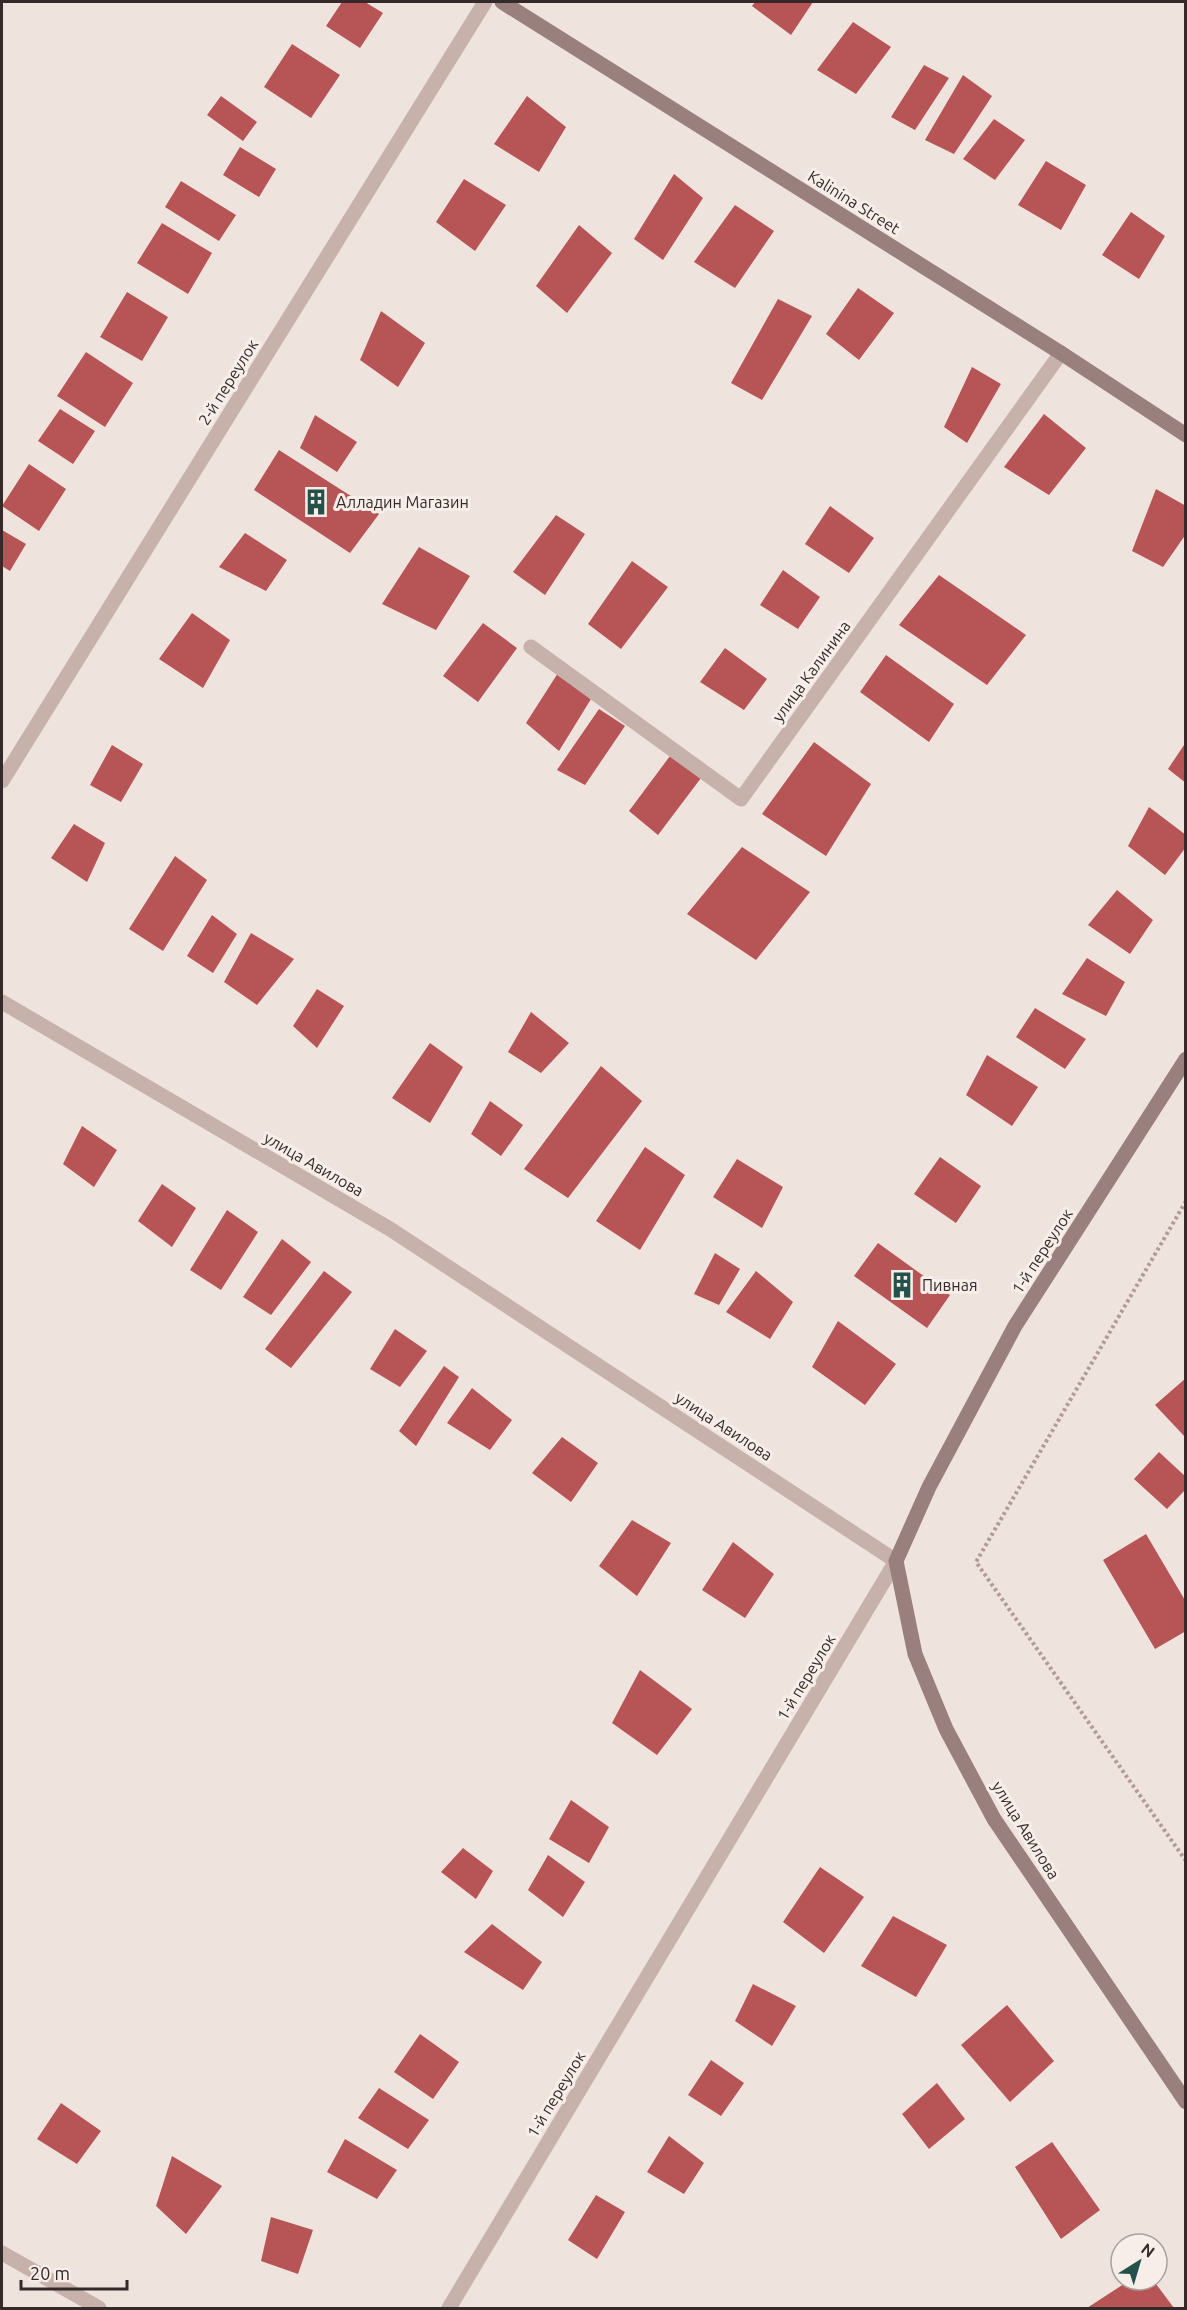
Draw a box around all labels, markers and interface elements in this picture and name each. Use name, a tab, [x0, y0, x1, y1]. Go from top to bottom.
street label: Kalinina Street	[805, 167, 904, 238]
street label: 2-й переулок	[195, 336, 261, 428]
building icon: Алладин Магазин	[301, 487, 331, 517]
place label: Алладин Магазин	[336, 493, 469, 511]
street label: улица Калинина	[768, 617, 854, 725]
street label: улица Авилова	[261, 1128, 367, 1200]
street label: 1-й переулок	[1008, 1205, 1076, 1297]
building icon: Пивная	[887, 1270, 917, 1300]
place label: Пивная	[922, 1276, 978, 1294]
street label: улица Авилова	[672, 1388, 776, 1464]
street label: 1-й переулок	[773, 1631, 839, 1723]
street label: улица Авилова	[989, 1778, 1063, 1882]
street label: 1-й переулок	[523, 2048, 589, 2140]
north arrow	[1109, 2232, 1169, 2292]
text: N	[1138, 2239, 1158, 2261]
scale bar	[21, 2253, 128, 2291]
text: 20 m	[30, 2263, 70, 2283]

